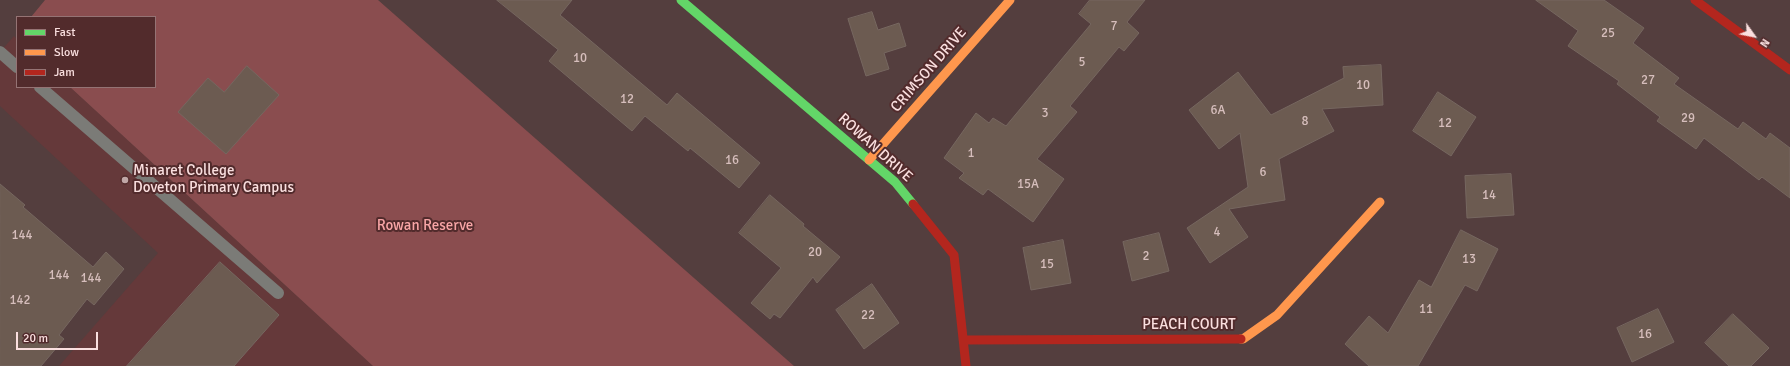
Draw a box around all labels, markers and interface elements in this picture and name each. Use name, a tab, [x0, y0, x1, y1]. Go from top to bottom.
legend	[16, 16, 156, 88]
north arrow	[1734, 16, 1774, 56]
house number: 7	[1110, 19, 1118, 35]
street label: CRIMSON DRIVE	[887, 24, 971, 116]
text: Fast	[54, 25, 75, 40]
house number: 25	[1601, 26, 1615, 42]
text: N	[1757, 36, 1772, 50]
text: Slow	[54, 45, 79, 60]
house number: 10	[573, 51, 587, 67]
house number: 5	[1078, 55, 1086, 71]
text: Jam	[54, 65, 75, 80]
house number: 27	[1641, 73, 1655, 89]
house number: 10	[1356, 78, 1370, 94]
house number: 12	[620, 92, 634, 108]
house number: 6A	[1211, 103, 1225, 119]
house number: 3	[1041, 106, 1049, 122]
street label: ROWAN DRIVE	[834, 110, 916, 186]
house number: 29	[1681, 111, 1695, 127]
house number: 8	[1301, 114, 1309, 130]
house number: 12	[1438, 116, 1452, 132]
house number: 1	[967, 146, 975, 162]
house number: 16	[725, 153, 739, 169]
place label: Minaret College Doveton Primary Campus	[133, 162, 294, 197]
house number: 6	[1259, 165, 1267, 181]
marker: Minaret College Doveton Primary Campus	[120, 175, 130, 185]
house number: 15A	[1017, 177, 1039, 193]
house number: 14	[1482, 188, 1496, 204]
park label: Rowan Reserve	[377, 217, 473, 235]
house number: 4	[1213, 225, 1221, 241]
house number: 144	[11, 228, 33, 244]
house number: 20	[808, 245, 822, 261]
house number: 2	[1142, 249, 1150, 265]
house number: 13	[1462, 252, 1476, 268]
house number: 15	[1040, 257, 1054, 273]
house number: 144	[48, 268, 70, 284]
house number: 144	[80, 271, 102, 287]
house number: 142	[9, 293, 31, 309]
house number: 11	[1419, 302, 1433, 318]
house number: 22	[861, 308, 875, 324]
street label: PEACH COURT	[1142, 316, 1236, 334]
scale bar	[18, 324, 100, 350]
house number: 16	[1638, 327, 1652, 343]
text: 20 m	[23, 331, 48, 346]

